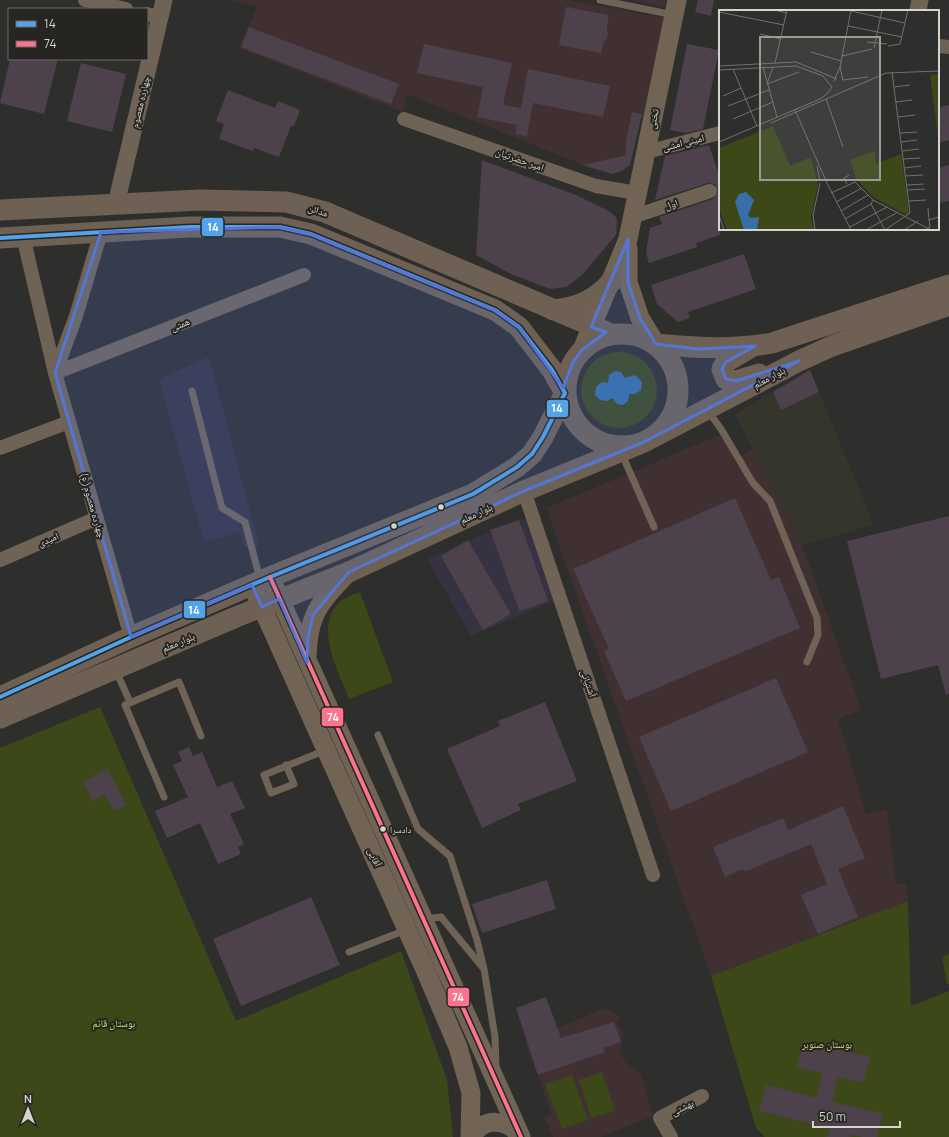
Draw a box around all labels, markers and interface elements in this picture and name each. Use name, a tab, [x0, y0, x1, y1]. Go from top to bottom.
legend	[8, 8, 148, 60]
inset map	[719, 10, 939, 230]
text: 14	[44, 15, 56, 32]
text: 74	[44, 35, 57, 52]
street label: چهارده معصوم	[127, 74, 154, 130]
street label: تختی	[644, 108, 662, 130]
street label: امینی امشی	[661, 130, 705, 154]
street label: امیر حضرتیان	[494, 144, 546, 174]
street label: اول	[663, 195, 679, 213]
street label: مدائن	[306, 200, 330, 220]
line badge: 14	[201, 217, 224, 237]
text: 14	[207, 219, 219, 234]
street label: همتی	[168, 314, 192, 334]
street label: بلوار معلم	[750, 363, 788, 392]
line badge: 14	[546, 399, 569, 418]
text: 14	[551, 400, 563, 415]
street label: چهارده معصوم(ع)	[76, 471, 109, 540]
street label: بلوار معلم	[457, 499, 495, 528]
unlabelled marker	[436, 502, 446, 512]
unlabelled marker	[389, 521, 399, 531]
street label: امیدی	[35, 528, 61, 550]
line badge: 14	[183, 600, 206, 619]
text: 14	[188, 602, 200, 617]
street label: بلوار معلم	[159, 629, 197, 656]
street label: آشتیانی	[578, 667, 600, 699]
line badge: 74	[321, 707, 344, 727]
text: 74	[327, 709, 339, 724]
place label: دادسرا	[390, 823, 412, 836]
marker: دادسرا	[378, 824, 388, 834]
street label: آقایی	[365, 845, 386, 869]
line badge: 74	[447, 987, 470, 1007]
text: 74	[452, 989, 464, 1004]
park label: بوستان قائم	[93, 1016, 136, 1031]
park label: بوستان صنوبر	[801, 1037, 852, 1051]
north arrow	[8, 1089, 48, 1129]
text: N	[24, 1091, 32, 1106]
street label: بهشتی	[668, 1095, 696, 1119]
scale bar	[813, 1103, 900, 1129]
text: 50 m	[819, 1108, 846, 1125]

